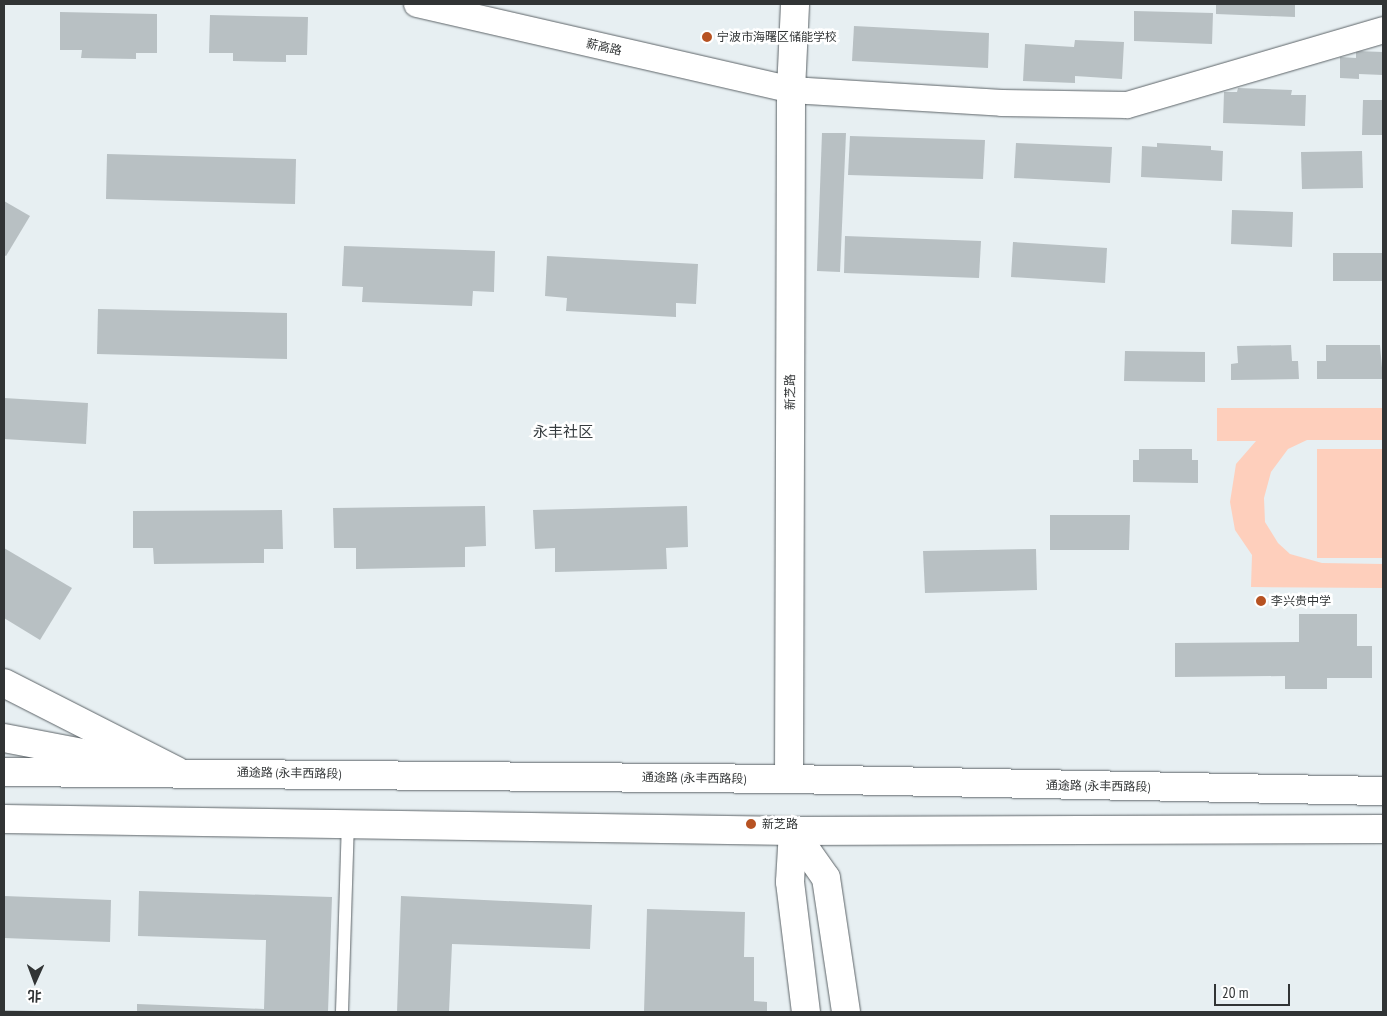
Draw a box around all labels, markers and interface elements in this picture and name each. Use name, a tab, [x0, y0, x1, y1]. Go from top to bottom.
place label: 宁波市海曙区储能学校	[717, 30, 837, 44]
marker: 宁波市海曙区储能学校	[701, 31, 713, 43]
street label: 薪高路	[585, 36, 623, 58]
street label: 新芝路	[783, 374, 797, 410]
district label: 永丰社区	[533, 423, 593, 441]
place label: 李兴贵中学	[1271, 594, 1331, 608]
marker: 李兴贵中学	[1255, 595, 1267, 607]
street label: 通途路 (永丰西路段)	[237, 765, 341, 781]
street label: 通途路 (永丰西路段)	[642, 770, 746, 786]
street label: 通途路 (永丰西路段)	[1046, 778, 1150, 794]
marker: 新芝路	[744, 817, 758, 831]
place label: 新芝路	[762, 817, 798, 831]
north arrow	[10, 956, 60, 1006]
scale bar	[1217, 974, 1293, 1006]
text: 20 m	[1222, 983, 1248, 1002]
text: 北	[27, 987, 42, 1005]

